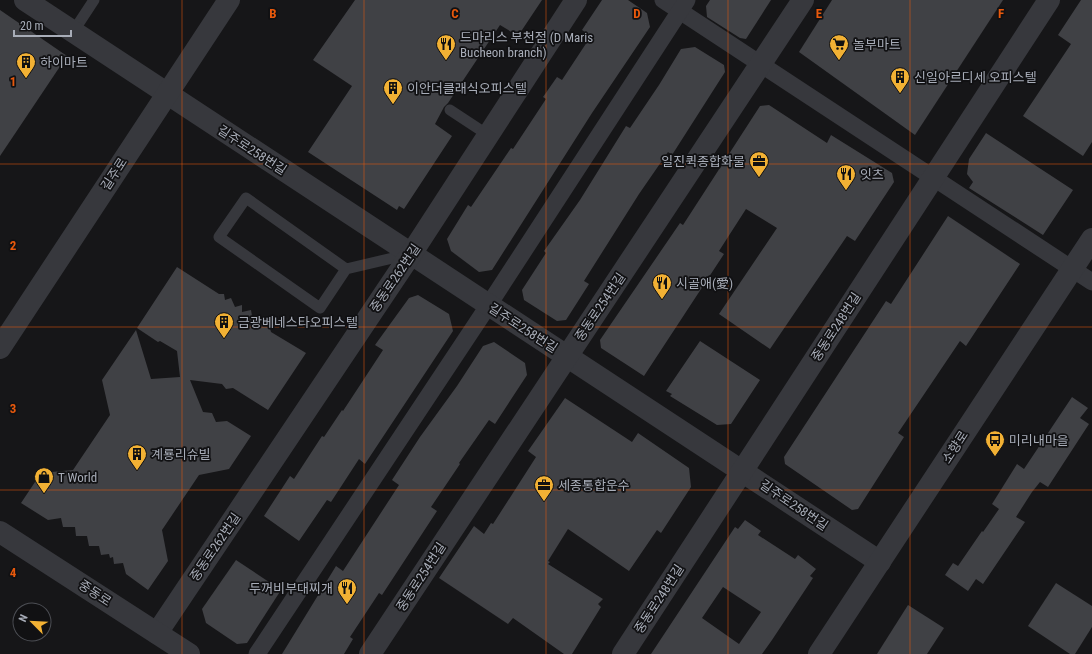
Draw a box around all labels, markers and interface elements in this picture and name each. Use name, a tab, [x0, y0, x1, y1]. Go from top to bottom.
text: B	[269, 6, 277, 21]
text: C	[451, 6, 459, 21]
text: D	[633, 6, 641, 21]
text: E	[816, 6, 823, 21]
text: F	[998, 6, 1004, 21]
scale bar	[14, 12, 71, 38]
text: 20 m	[20, 19, 44, 33]
place label: 드마리스 부천점 (D Maris Bucheon branch)	[460, 30, 593, 60]
restaurant icon: 드마리스 부천점 (D Maris Bucheon branch)	[435, 33, 457, 61]
supermarket icon: 놀부마트	[828, 33, 850, 61]
place label: 놀부마트	[853, 37, 901, 52]
building icon: 하이마트	[15, 51, 37, 79]
place label: 하이마트	[40, 55, 88, 70]
building icon: 신일아르디세 오피스텔	[889, 66, 911, 94]
place label: 신일아르디세 오피스텔	[914, 70, 1037, 85]
text: 1	[10, 74, 16, 89]
building icon: 이안더클래식오피스텔	[382, 77, 404, 105]
place label: 이안더클래식오피스텔	[407, 81, 527, 96]
street label: 길주로258번길	[215, 122, 289, 178]
office icon: 일진퀵종합화물	[748, 150, 770, 178]
place label: 일진퀵종합화물	[661, 154, 745, 169]
street label: 길주로	[98, 155, 130, 193]
restaurant icon: 잇츠	[835, 163, 857, 191]
place label: 잇츠	[860, 167, 884, 182]
text: 2	[10, 238, 17, 253]
street label: 중동로262번길	[367, 241, 423, 315]
street label: 중동로254번길	[572, 270, 628, 344]
restaurant icon: 시골애(愛)	[651, 272, 673, 300]
place label: 시골애(愛)	[676, 276, 733, 291]
street label: 중동로248번길	[808, 290, 864, 364]
street label: 길주로258번길	[486, 300, 560, 356]
building icon: 금광베네스타오피스텔	[213, 311, 235, 339]
place label: 금광베네스타오피스텔	[238, 315, 358, 330]
text: 3	[10, 401, 16, 416]
street label: 소향로	[939, 428, 971, 466]
bus stop icon: 미리내마을	[984, 429, 1006, 457]
place label: 미리내마을	[1009, 433, 1069, 448]
building icon: 계룡리슈빌	[126, 443, 148, 471]
place label: 계룡리슈빌	[151, 447, 211, 462]
shop icon: T World	[33, 466, 55, 494]
place label: T World	[58, 470, 97, 485]
office icon: 세종통합운수	[533, 474, 555, 502]
street label: 길주로258번길	[757, 477, 831, 533]
place label: 세종통합운수	[558, 478, 630, 493]
street label: 중동로262번길	[187, 510, 243, 584]
street label: 중동로254번길	[393, 540, 449, 614]
street label: 중동로248번길	[631, 562, 687, 636]
text: 4	[10, 565, 17, 580]
street label: 중동로	[76, 577, 114, 609]
restaurant icon: 두꺼비부대찌개	[336, 577, 358, 605]
place label: 두꺼비부대찌개	[249, 581, 333, 596]
north arrow	[12, 602, 52, 642]
text: N	[16, 612, 31, 624]

